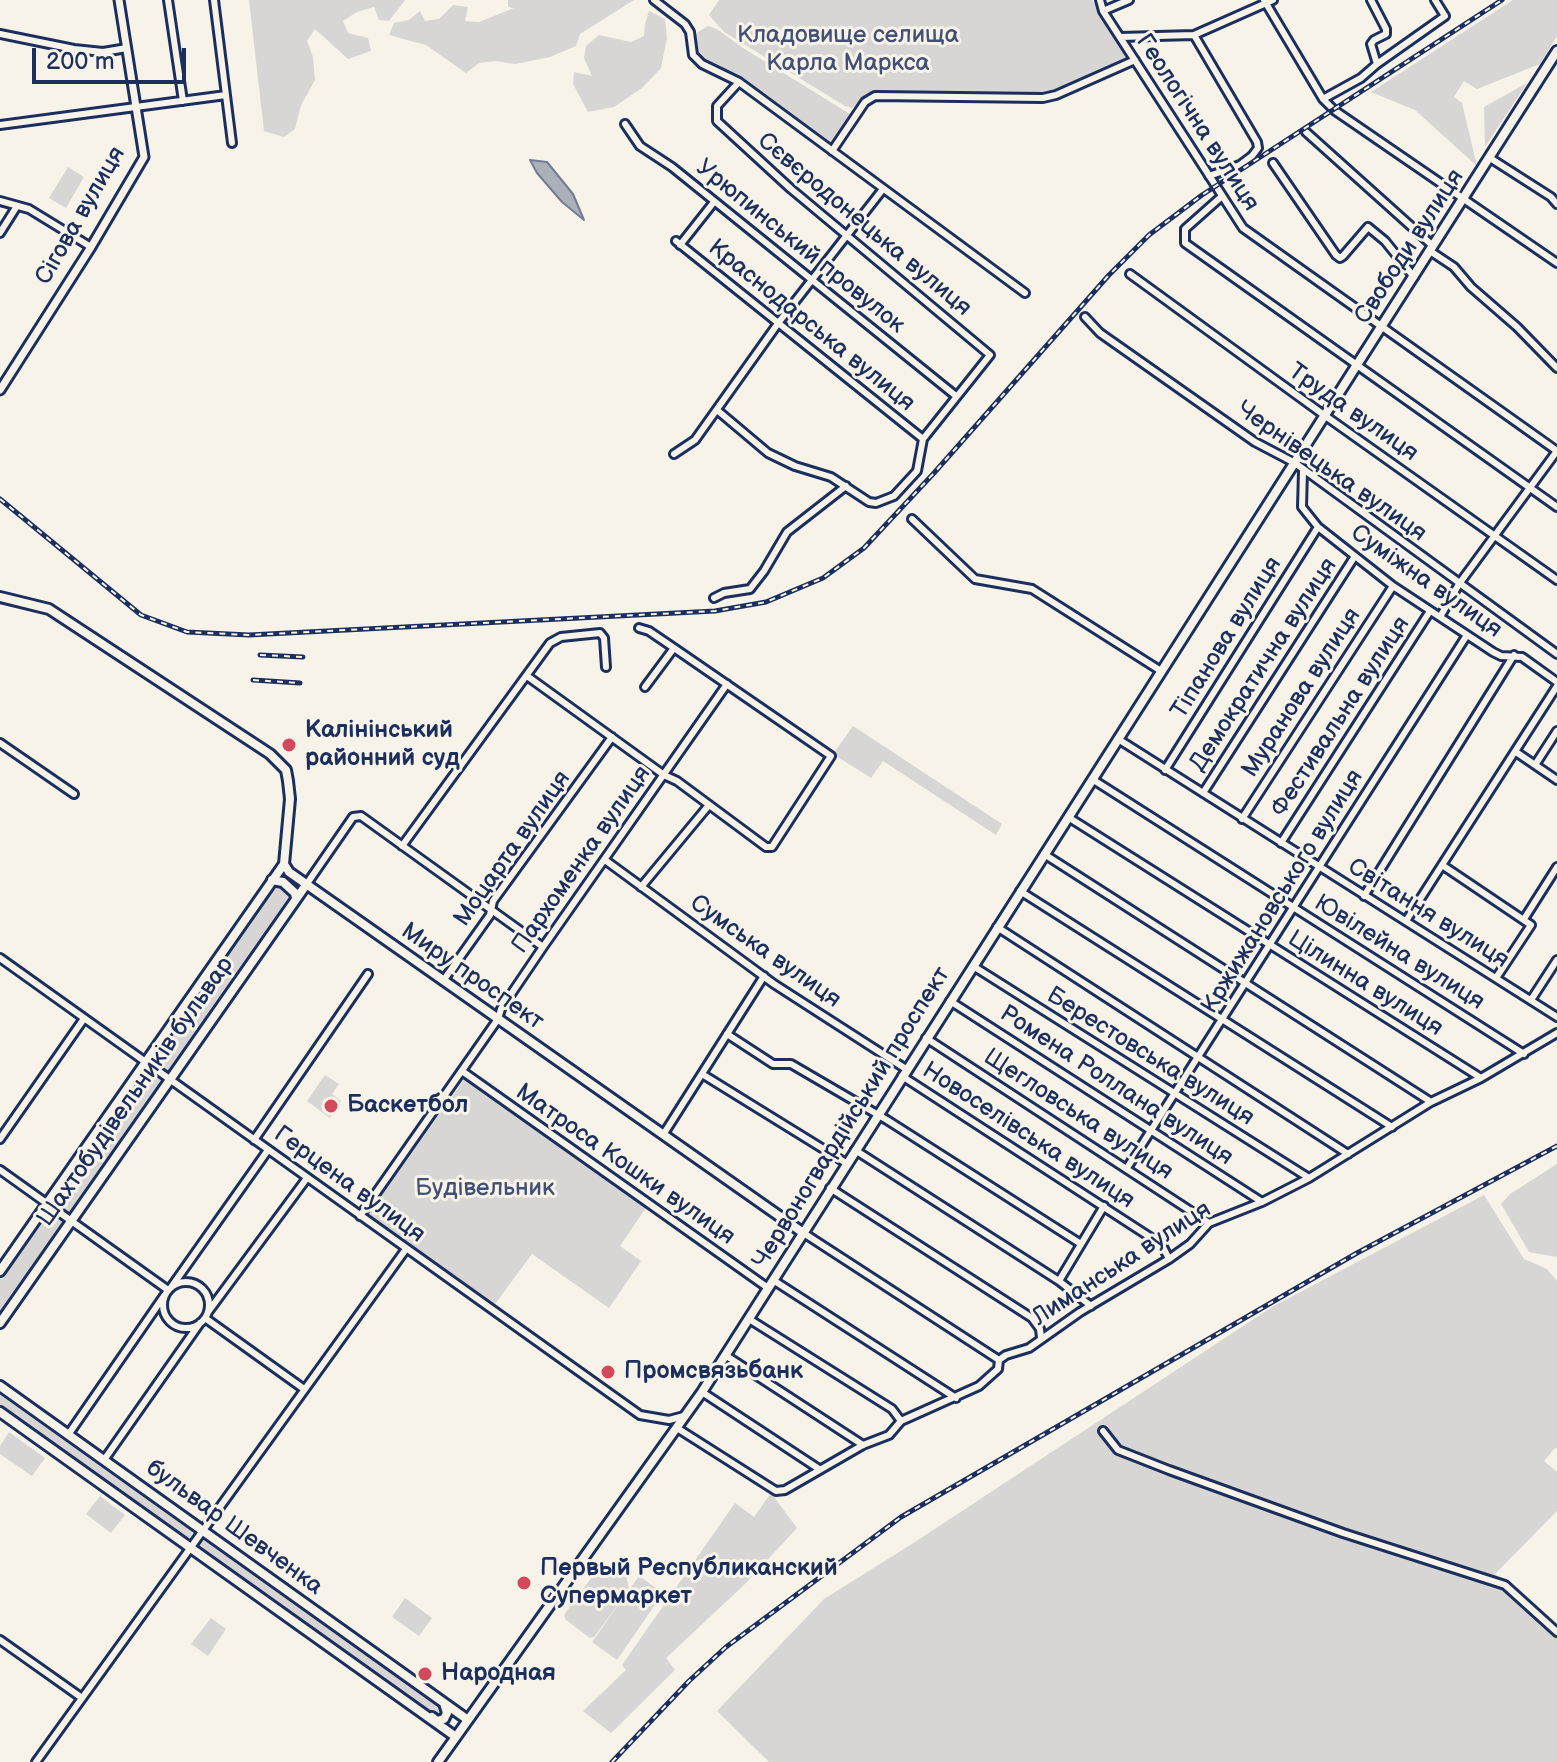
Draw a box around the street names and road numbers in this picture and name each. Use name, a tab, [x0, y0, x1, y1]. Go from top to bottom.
street label: Геологічна вулиця	[1129, 29, 1265, 217]
street label: Сєвєродонецька вулиця	[751, 127, 977, 323]
street label: Сігова вулиця	[30, 142, 132, 290]
street label: Урюпинський провулок	[690, 154, 910, 340]
street label: Свободи вулиця	[1349, 164, 1471, 330]
street label: Краснодарська вулиця	[702, 234, 920, 418]
street label: Труда вулиця	[1283, 358, 1423, 468]
street label: Чернівецька вулиця	[1230, 396, 1432, 548]
street label: Суміжна вулиця	[1345, 519, 1507, 645]
street label: Тіпанова вулиця	[1166, 552, 1288, 724]
street label: Демократична вулиця	[1184, 553, 1344, 777]
street label: Муранова вулиця	[1236, 603, 1368, 783]
street label: Фестивальна вулиця	[1266, 612, 1416, 822]
street label: Пархоменка вулиця	[506, 761, 658, 959]
street label: Кржижановського вулиця	[1196, 765, 1370, 1019]
street label: Моцарта вулиця	[449, 766, 577, 932]
street label: Світання вулиця	[1342, 853, 1514, 975]
street label: Сумська вулиця	[684, 889, 846, 1015]
street label: Ювілейна вулиця	[1309, 889, 1489, 1017]
street label: Миру проспект	[395, 917, 549, 1037]
street label: Цілинна вулиця	[1282, 925, 1448, 1043]
street label: Шахтобудівельників бульвар	[32, 952, 240, 1232]
street label: Червоногвардійський проспект	[747, 962, 957, 1274]
street label: Берестовська вулиця	[1041, 981, 1259, 1133]
street label: Ромена Роллана вулиця	[994, 1000, 1238, 1172]
street label: Щегловська вулиця	[978, 1043, 1178, 1187]
street label: Новоселівська вулиця	[916, 1057, 1140, 1215]
street label: Матроса Кошки вулиця	[510, 1078, 740, 1252]
street label: Герцена вулиця	[268, 1120, 430, 1250]
street label: Лиманська вулиця	[1027, 1196, 1217, 1332]
street label: бульвар Шевченка	[140, 1454, 328, 1602]

